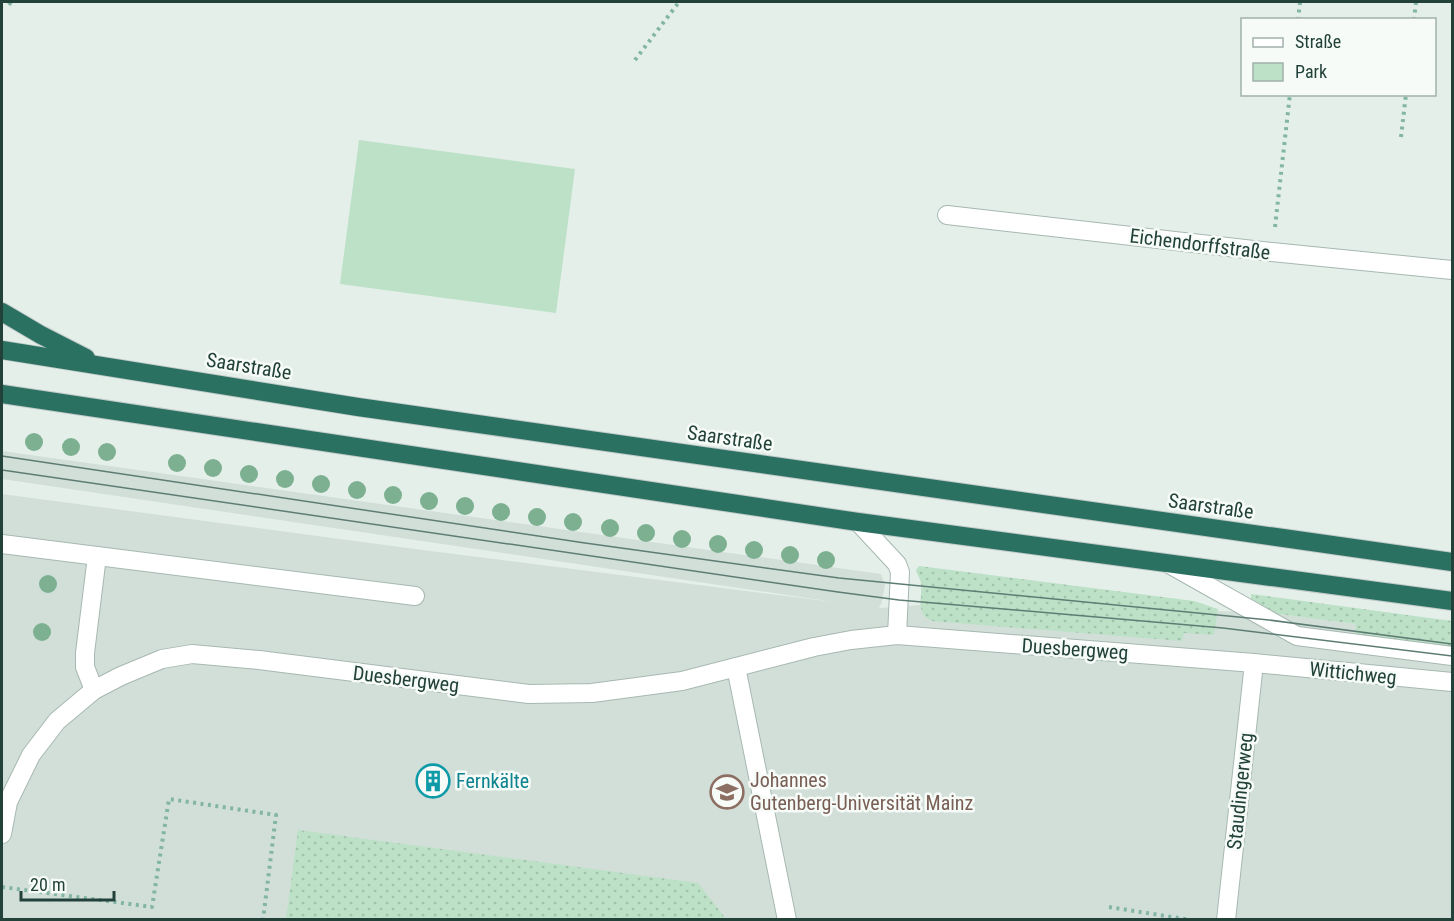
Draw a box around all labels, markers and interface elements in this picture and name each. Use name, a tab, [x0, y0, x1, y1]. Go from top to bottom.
legend	[1241, 18, 1436, 96]
text: Straße	[1295, 31, 1341, 52]
text: Park	[1295, 61, 1327, 82]
street label: Eichendorffstraße	[1128, 223, 1272, 265]
street label: Saarstraße	[205, 347, 293, 385]
street label: Saarstraße	[686, 420, 774, 456]
street label: Saarstraße	[1167, 488, 1255, 524]
street label: Duesbergweg	[1021, 633, 1129, 665]
street label: Wittichweg	[1308, 656, 1398, 690]
street label: Duesbergweg	[352, 661, 460, 697]
street label: Staudingerweg	[1222, 731, 1258, 851]
building icon: Fernkälte	[415, 763, 451, 799]
place label: Johannes Gutenberg-Universität Mainz	[750, 768, 973, 815]
place label: Fernkälte	[456, 769, 529, 793]
school or university icon: Johannes Gutenberg-Universität Mainz	[709, 774, 745, 810]
scale bar	[21, 864, 114, 902]
text: 20 m	[30, 874, 65, 895]

